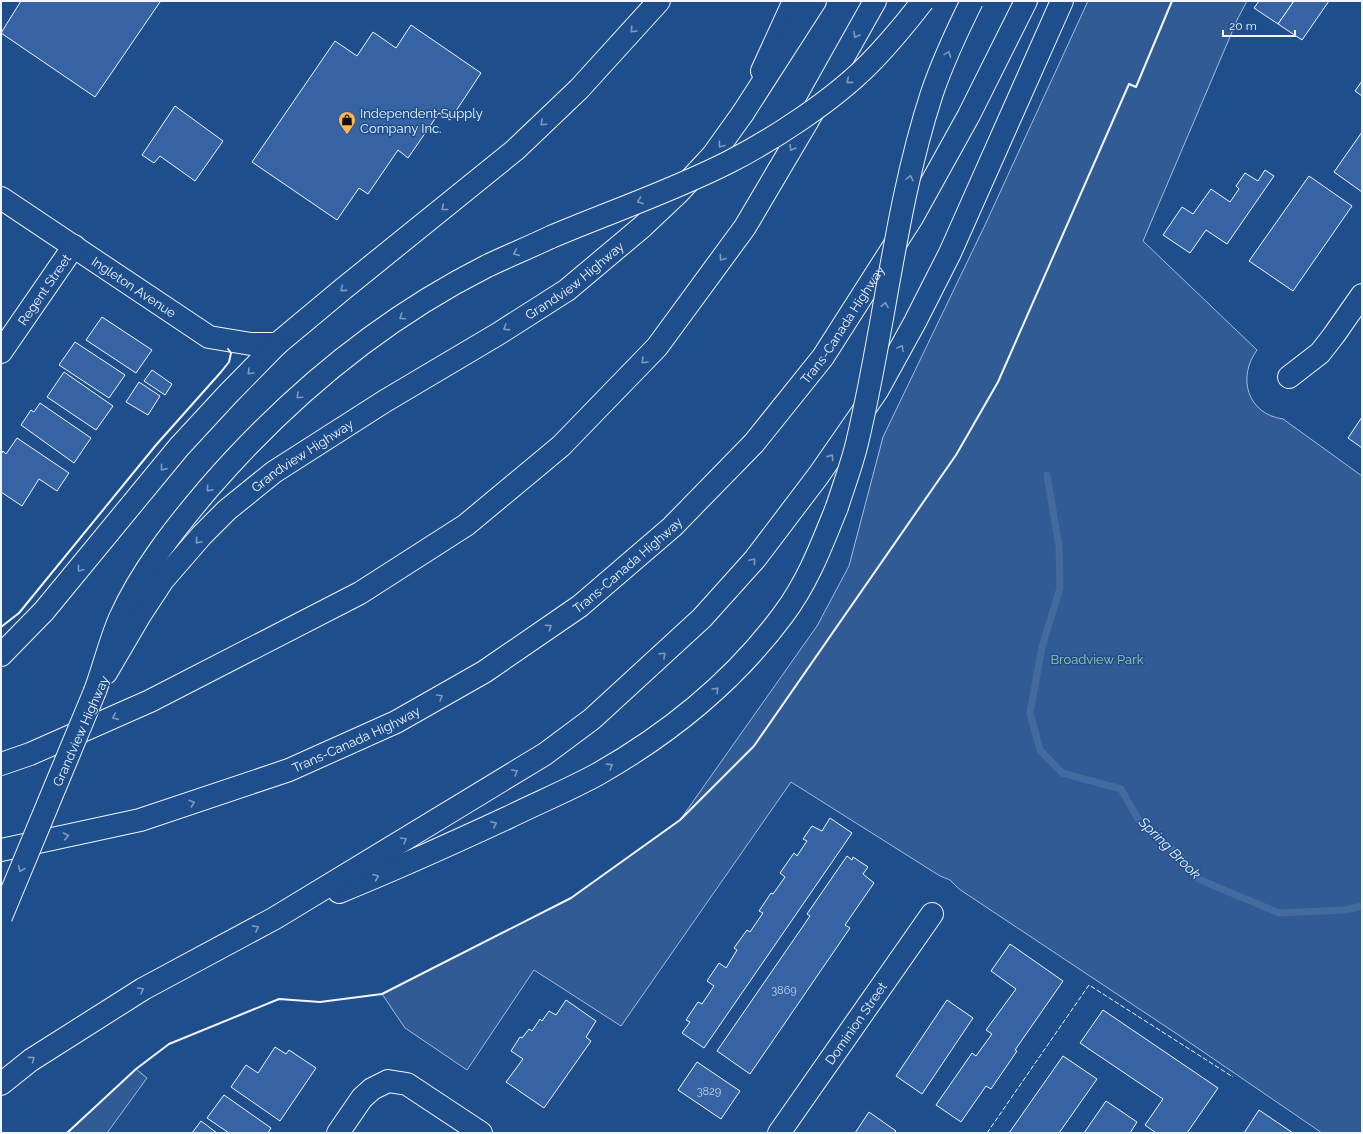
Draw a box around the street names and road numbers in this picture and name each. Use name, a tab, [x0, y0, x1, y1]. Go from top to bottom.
street label: Grandview Highway	[522, 238, 627, 322]
street label: Regent Street	[14, 250, 74, 328]
street label: Ingleton Avenue	[89, 253, 179, 321]
street label: Trans-Canada Highway	[797, 262, 887, 387]
street label: Grandview Highway	[248, 416, 356, 495]
street label: Trans-Canada Highway	[570, 514, 685, 616]
street label: Grandview Highway	[50, 673, 112, 789]
street label: Trans-Canada Highway	[290, 703, 422, 775]
street label: Dominion Street	[822, 979, 890, 1067]

